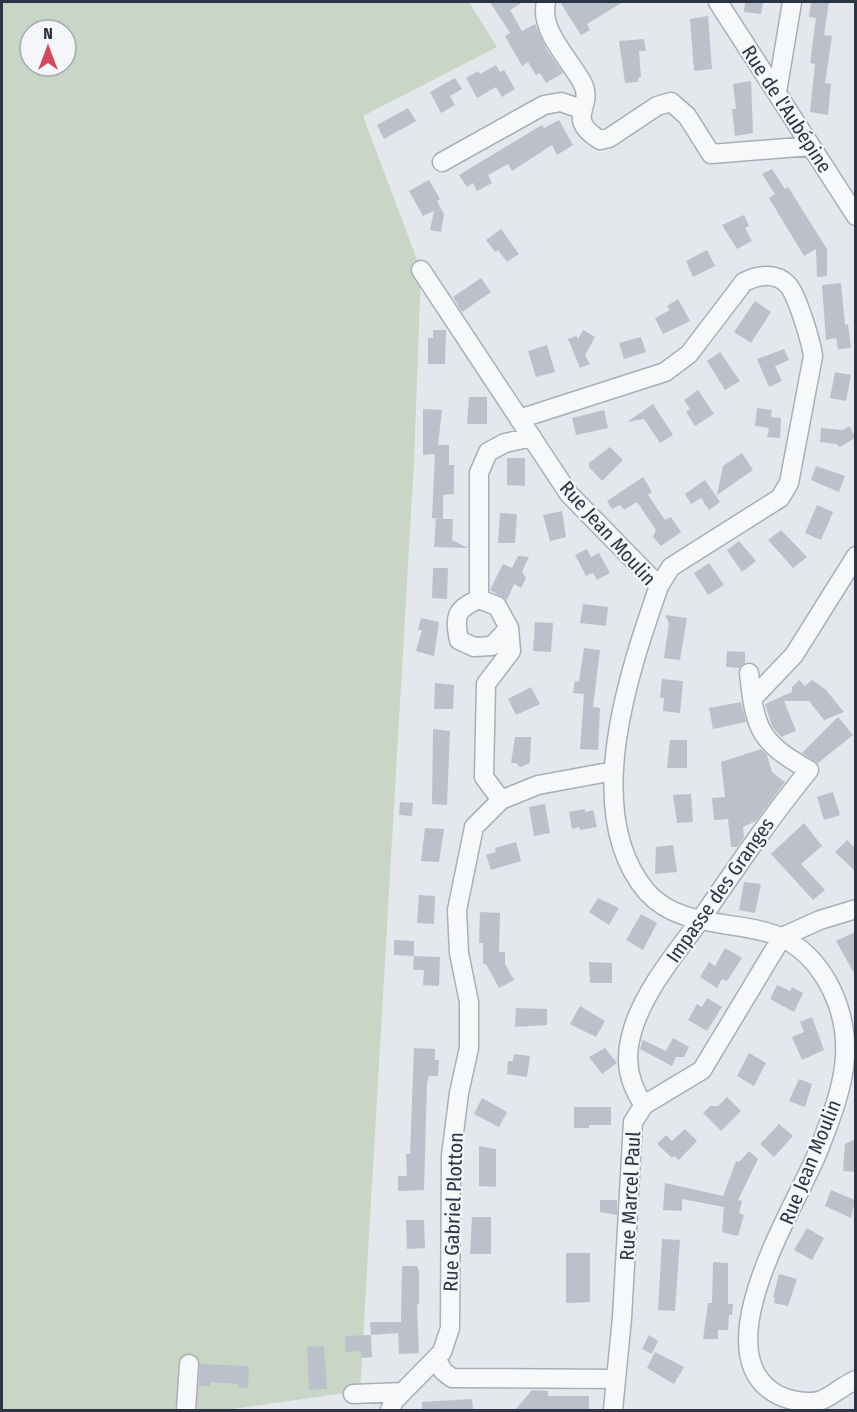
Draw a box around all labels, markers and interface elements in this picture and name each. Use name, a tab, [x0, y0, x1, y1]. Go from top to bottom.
north arrow	[18, 18, 78, 78]
text: N	[43, 24, 53, 43]
street label: Rue de l'Aubépine	[737, 41, 837, 177]
street label: Rue Jean Moulin	[555, 476, 661, 590]
street label: Impasse des Granges	[661, 813, 779, 967]
street label: Rue Jean Moulin	[774, 1096, 846, 1228]
street label: Rue Marcel Paul	[615, 1131, 645, 1261]
street label: Rue Gabriel Plotton	[438, 1132, 468, 1292]

